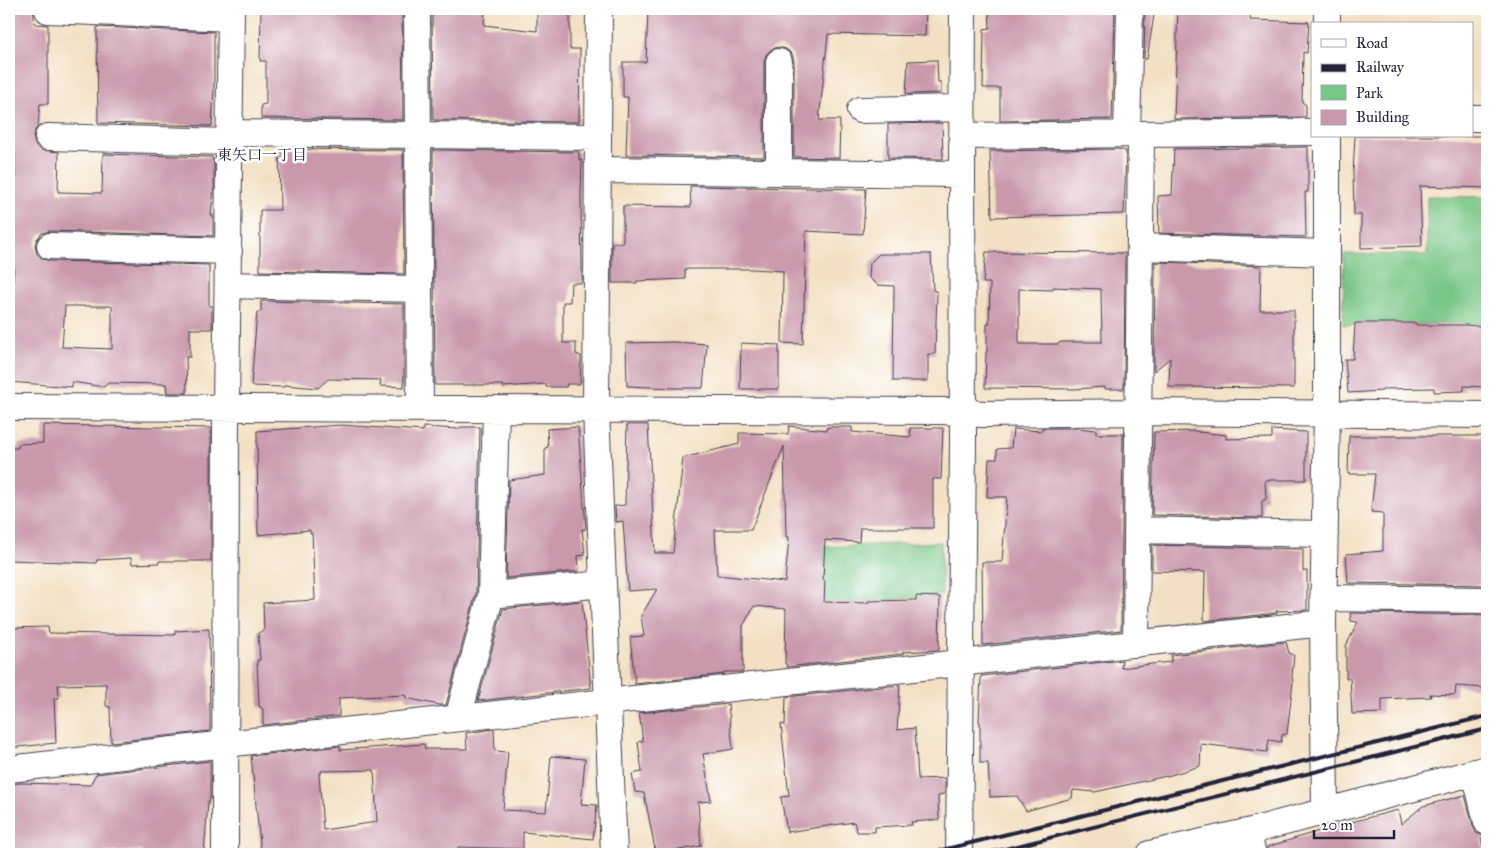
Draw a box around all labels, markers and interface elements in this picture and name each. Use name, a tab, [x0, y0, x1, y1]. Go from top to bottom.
legend	[1311, 22, 1474, 138]
text: Road	[1356, 34, 1388, 52]
text: Railway	[1356, 58, 1405, 76]
text: Park	[1356, 84, 1383, 102]
text: Building	[1356, 108, 1410, 126]
district label: 東矢口一丁目	[217, 146, 307, 164]
scale bar	[1314, 808, 1394, 840]
text: 20 m	[1321, 816, 1353, 834]

